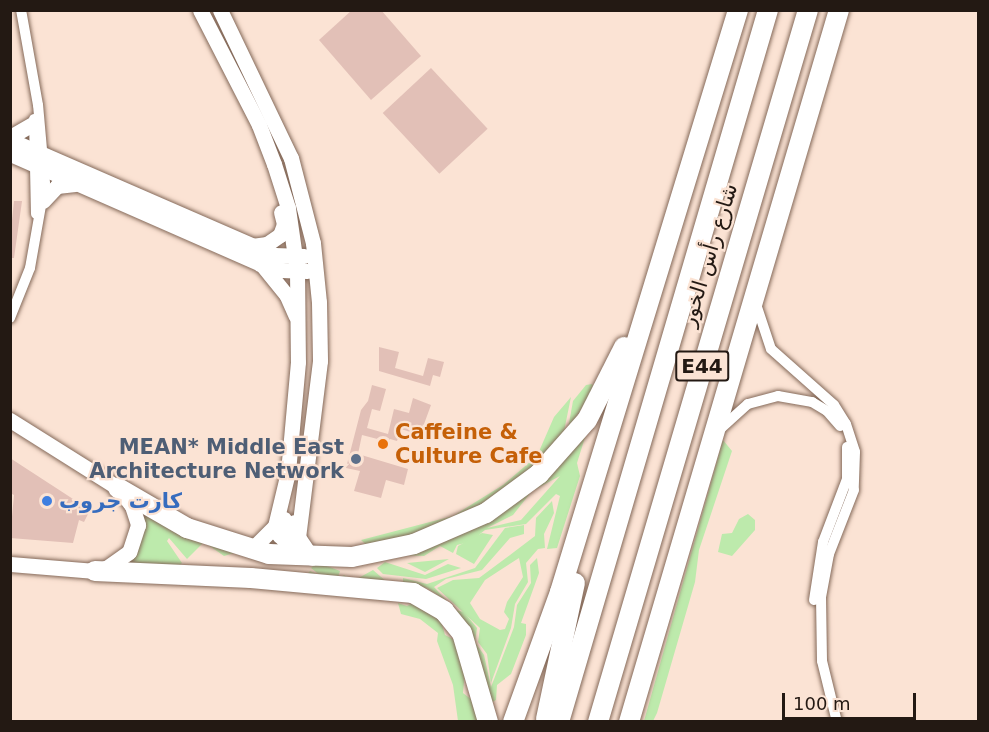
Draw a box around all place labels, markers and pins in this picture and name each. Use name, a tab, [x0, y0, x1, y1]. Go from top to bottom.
place label: Caffeine & Culture Cafe	[395, 419, 542, 469]
place label: MEAN* Middle East Architecture Network	[89, 434, 344, 484]
marker: Caffeine & Culture Cafe	[376, 437, 390, 451]
marker: MEAN* Middle East Architecture Network	[349, 452, 363, 466]
place label: كارت جروب	[59, 488, 182, 514]
marker: كارت جروب	[40, 494, 54, 508]

